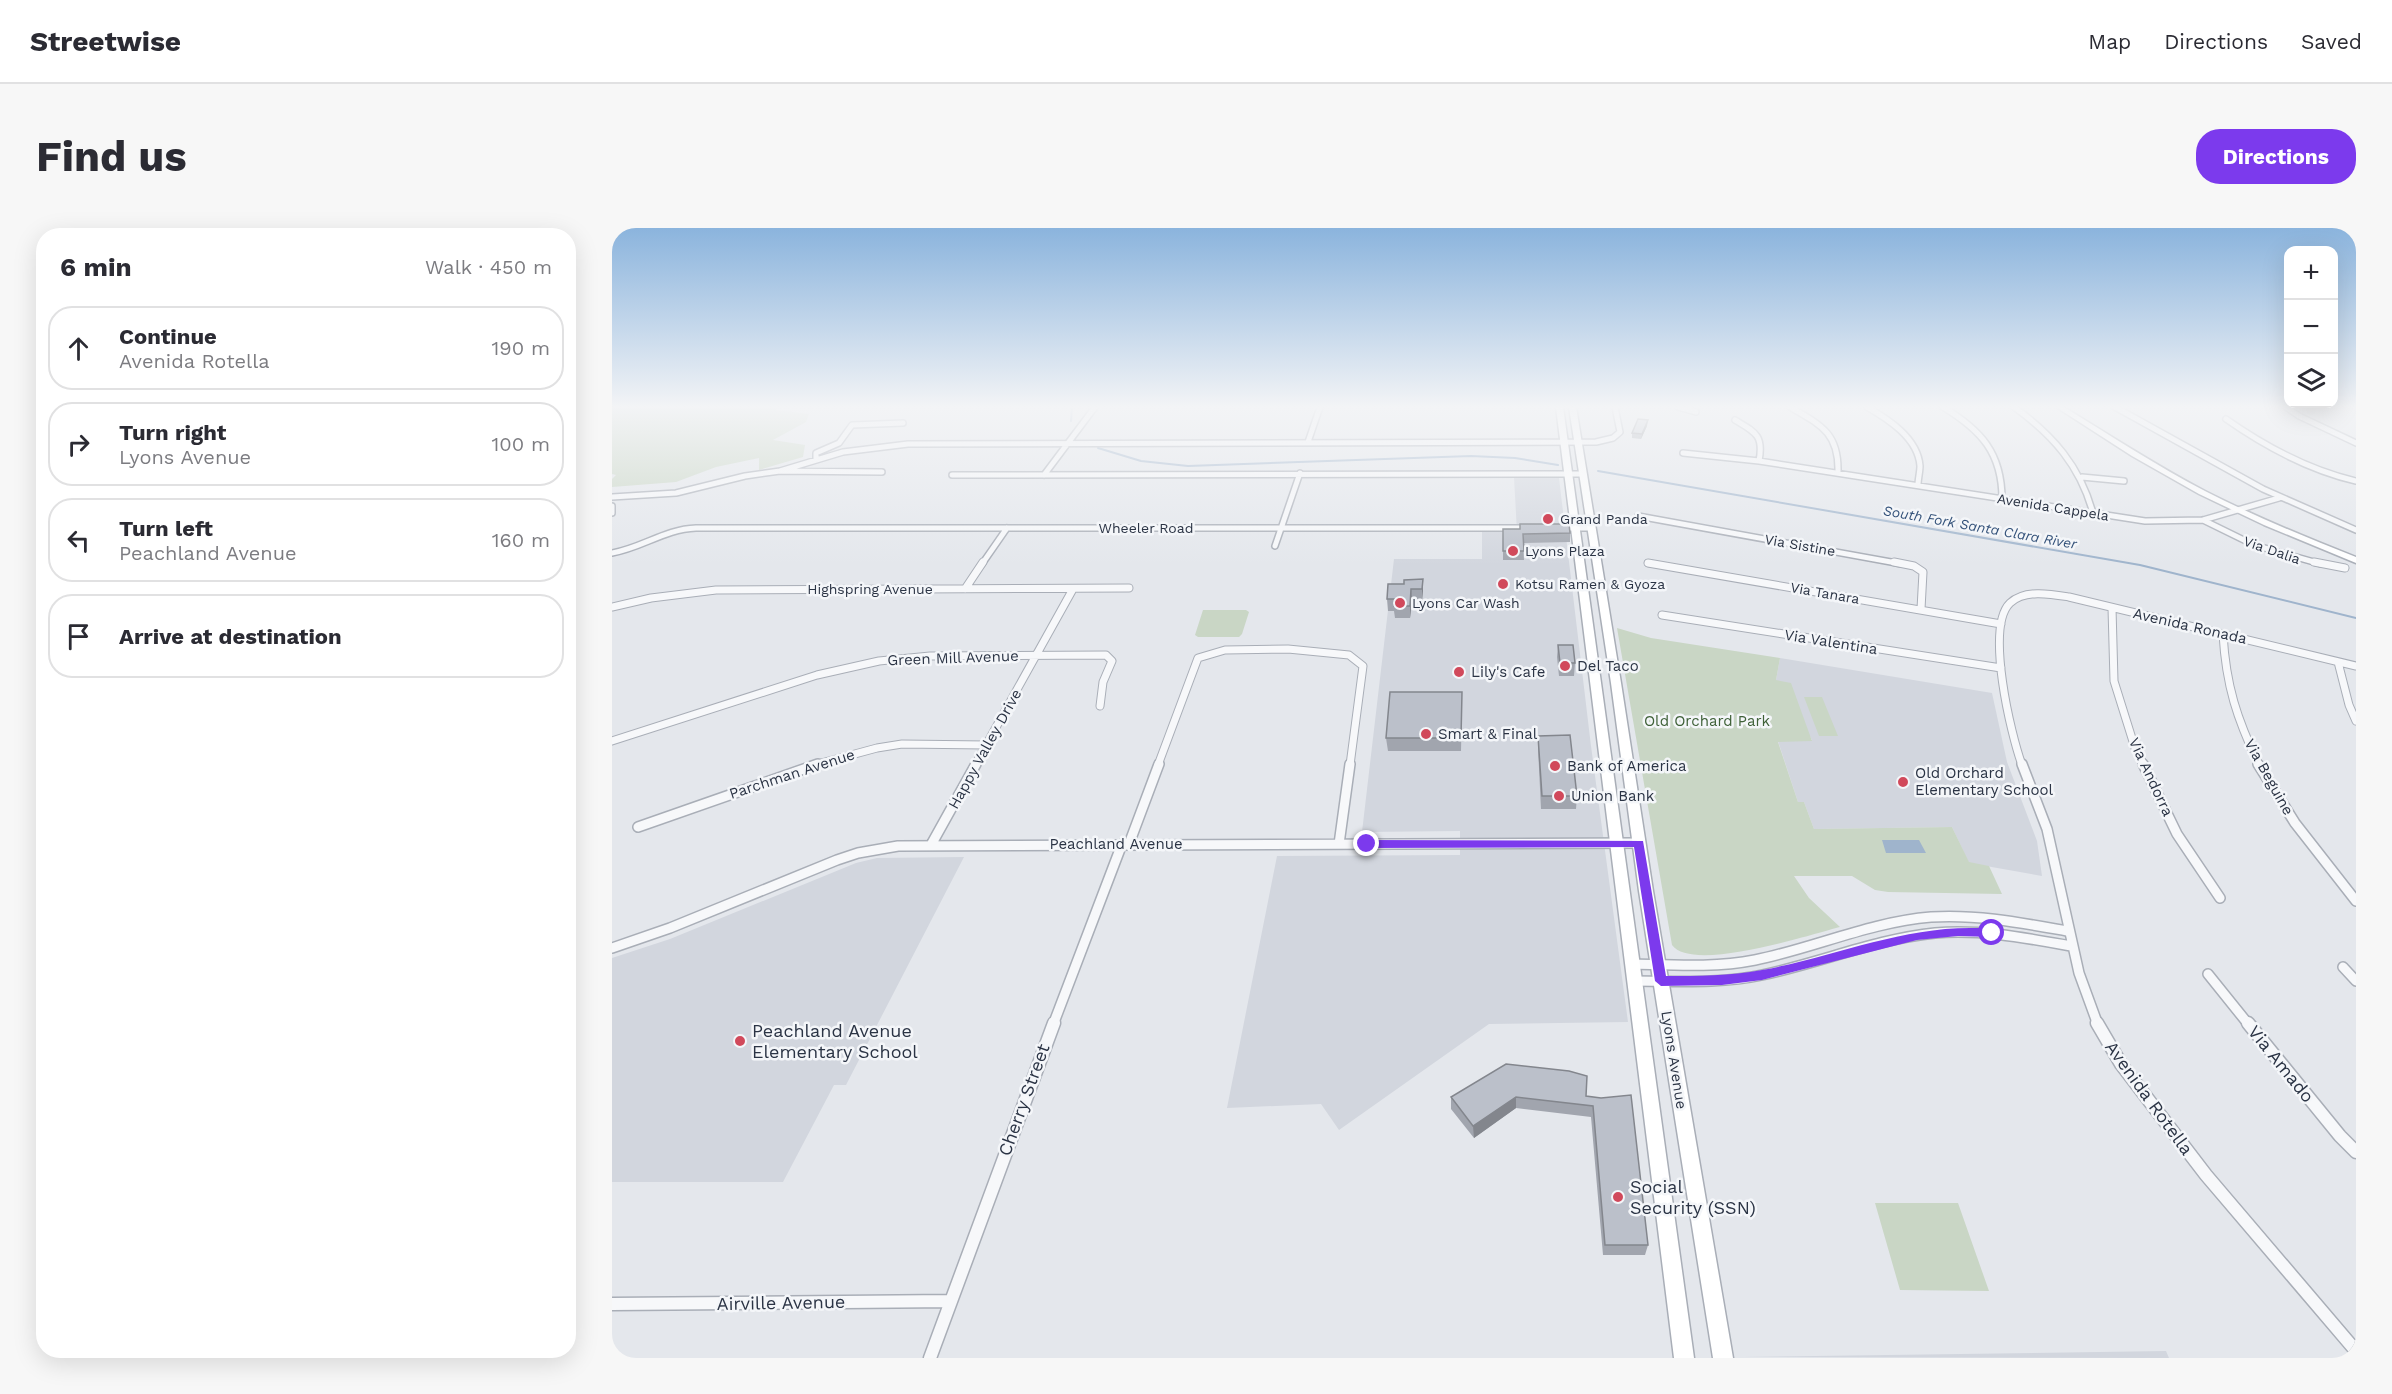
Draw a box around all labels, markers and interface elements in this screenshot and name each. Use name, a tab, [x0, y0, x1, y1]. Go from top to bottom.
text: Streetwise	[30, 25, 181, 58]
text: Map	[2088, 29, 2131, 54]
text: Directions	[2164, 29, 2268, 54]
text: Saved	[2301, 29, 2362, 54]
button: Directions	[2196, 129, 2356, 184]
text: Find us	[36, 132, 187, 181]
map controls	[2284, 246, 2338, 408]
button: +	[2284, 246, 2338, 300]
text: 6 min	[60, 252, 132, 282]
text: Walk · 450 m	[425, 255, 552, 279]
button: −	[2284, 300, 2338, 354]
text: Continue	[119, 324, 217, 349]
icon: ahead	[62, 332, 95, 365]
text: 190 m	[492, 336, 550, 360]
text: Avenida Rotella	[119, 349, 270, 373]
button: layers	[2284, 354, 2338, 408]
text: Turn right	[119, 420, 226, 445]
icon: right	[62, 428, 95, 461]
text: 100 m	[491, 432, 550, 456]
text: Lyons Avenue	[119, 445, 251, 469]
street label: Avenida Cappela	[1996, 490, 2110, 524]
water label: South Fork Santa Clara River	[1882, 502, 2079, 552]
place label: Grand Panda	[1560, 511, 1648, 527]
marker: Grand Panda	[1541, 512, 1555, 526]
text: Turn left	[119, 516, 213, 541]
street label: Wheeler Road	[1099, 520, 1193, 536]
icon: left	[62, 524, 95, 557]
text: 160 m	[492, 528, 550, 552]
street label: Via Sistine	[1763, 531, 1837, 559]
street label: Via Dalia	[2241, 533, 2303, 567]
text: Peachland Avenue	[119, 541, 297, 565]
place label: Lyons Plaza	[1525, 543, 1605, 559]
marker: Lyons Plaza	[1506, 544, 1520, 558]
place label: Kotsu Ramen & Gyoza	[1515, 576, 1665, 592]
marker: Kotsu Ramen & Gyoza	[1496, 577, 1510, 591]
street label: Via Tanara	[1789, 579, 1861, 607]
street label: Highspring Avenue	[807, 581, 933, 597]
place label: Lyons Car Wash	[1412, 595, 1520, 611]
marker: Lyons Car Wash	[1393, 596, 1407, 610]
street label: Avenida Ronada	[2131, 604, 2249, 648]
icon: arrive	[62, 620, 95, 653]
text: Arrive at destination	[119, 624, 342, 649]
street label: Via Valentina	[1783, 626, 1879, 658]
street label: Green Mill Avenue	[887, 647, 1019, 669]
place label: Del Taco	[1577, 657, 1639, 675]
marker: Del Taco	[1558, 659, 1572, 673]
place label: Lily's Cafe	[1471, 663, 1545, 681]
marker: Lily's Cafe	[1452, 665, 1466, 679]
street label: Happy Valley Drive	[945, 686, 1025, 812]
park label: Old Orchard Park	[1644, 712, 1771, 730]
place label: Smart & Final	[1438, 725, 1538, 743]
marker: Smart & Final	[1419, 727, 1433, 741]
street label: Via Andorra	[2125, 735, 2177, 820]
street label: Via Beguine	[2241, 736, 2297, 818]
street label: Parchman Avenue	[727, 745, 857, 803]
place label: Bank of America	[1567, 757, 1687, 775]
marker: Bank of America	[1548, 759, 1562, 773]
place label: Old Orchard Elementary School	[1915, 764, 2054, 799]
marker: Old Orchard Elementary School	[1896, 775, 1910, 789]
place label: Union Bank	[1571, 787, 1655, 805]
marker: Union Bank	[1552, 789, 1566, 803]
route end	[1353, 830, 1379, 856]
street label: Peachland Avenue	[1049, 835, 1183, 853]
route start	[1978, 919, 2004, 945]
street label: Lyons Avenue	[1657, 1010, 1691, 1110]
place label: Peachland Avenue Elementary School	[752, 1020, 918, 1062]
street label: Via Amado	[2244, 1021, 2319, 1106]
marker: Peachland Avenue Elementary School	[733, 1034, 747, 1048]
street label: Avenida Rotella	[2101, 1037, 2198, 1159]
street label: Cherry Street	[994, 1041, 1054, 1159]
place label: Social Security (SSN)	[1630, 1176, 1756, 1218]
marker: Social Security (SSN)	[1611, 1190, 1625, 1204]
street label: Airville Avenue	[716, 1291, 845, 1314]

